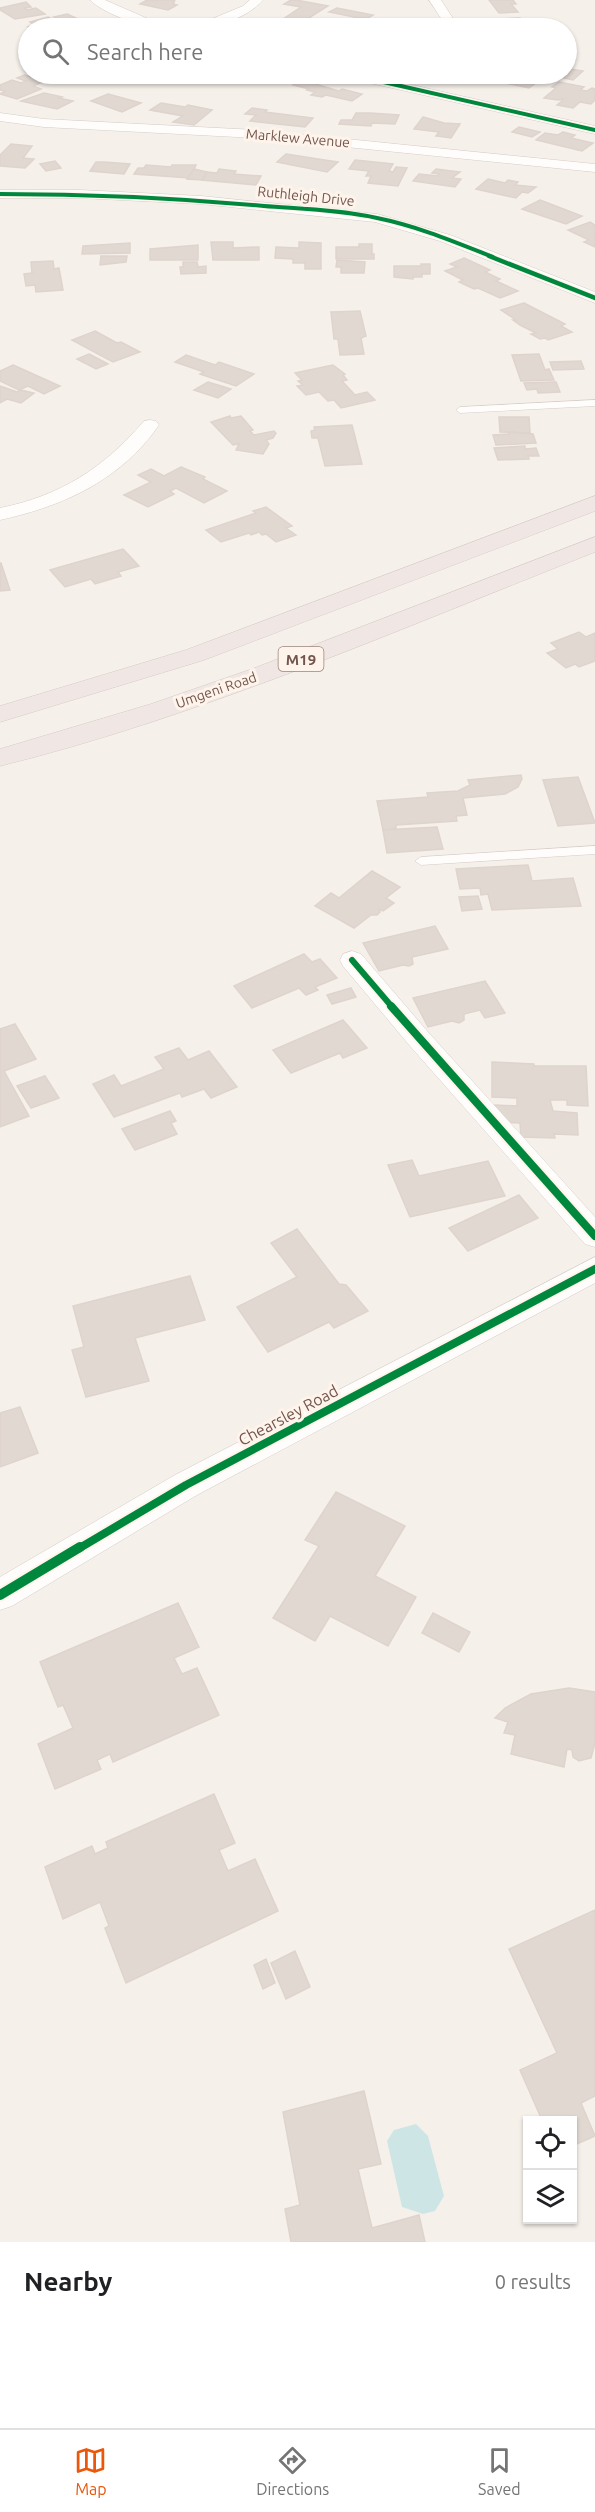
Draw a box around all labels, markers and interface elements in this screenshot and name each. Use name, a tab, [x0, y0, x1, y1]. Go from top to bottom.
search box	[18, 18, 577, 84]
icon: search	[39, 35, 72, 68]
text: Search here	[87, 39, 203, 64]
street label: Marklew Avenue	[245, 125, 351, 151]
street label: Ruthleigh Drive	[257, 183, 355, 209]
road number: M19	[278, 647, 324, 671]
street label: Umgeni Road	[174, 669, 258, 711]
street label: Chearsley Road	[235, 1381, 341, 1449]
map controls	[523, 2116, 577, 2224]
button: locate	[523, 2116, 577, 2170]
button: layers	[523, 2170, 577, 2224]
text: Nearby	[24, 2267, 112, 2296]
text: 0 results	[495, 2270, 571, 2293]
tab: Map	[74, 2444, 107, 2498]
tab: Directions	[256, 2444, 329, 2498]
tab: Saved	[478, 2444, 521, 2498]

